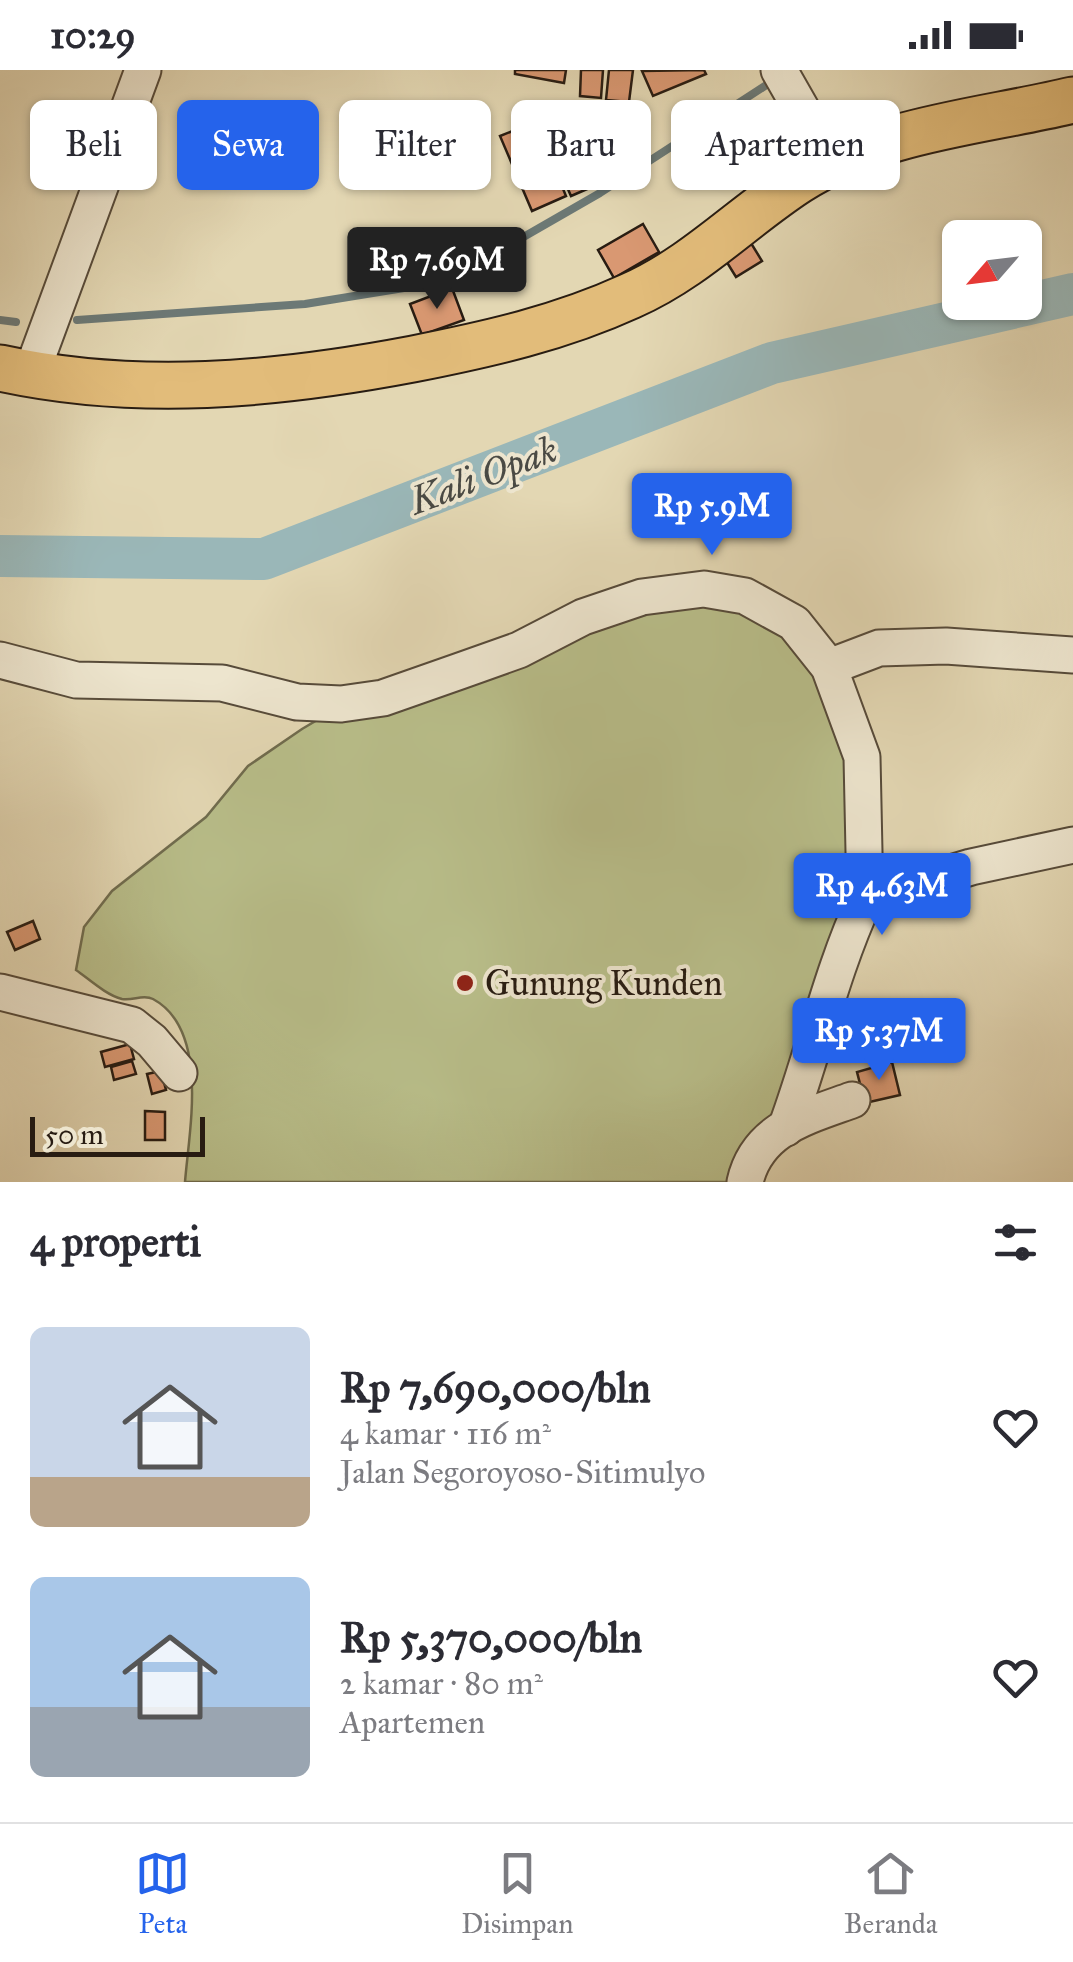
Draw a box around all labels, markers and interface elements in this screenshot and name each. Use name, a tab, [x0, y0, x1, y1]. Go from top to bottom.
text: 10:29	[50, 12, 136, 58]
chip: Beli	[30, 100, 157, 190]
chip: Sewa	[177, 100, 319, 190]
chip: Filter	[339, 100, 491, 190]
chip: Baru	[511, 100, 651, 190]
chip: Apartemen	[671, 100, 900, 190]
north arrow	[942, 220, 1042, 320]
map controls	[942, 220, 1042, 320]
pin: Rp 7.69M	[334, 227, 540, 312]
text: Rp 7.69M	[369, 240, 505, 279]
water label: Kali Opak	[401, 426, 564, 526]
pin: Rp 5.9M	[620, 473, 804, 558]
text: Rp 5.9M	[654, 486, 770, 525]
pin: Rp 4.63M	[779, 853, 985, 938]
text: Rp 4.63M	[816, 866, 948, 905]
place label: Gunung Kunden	[485, 962, 722, 1005]
marker: Gunung Kunden	[454, 972, 476, 994]
pin: Rp 5.37M	[776, 998, 982, 1083]
text: Rp 5.37M	[815, 1011, 944, 1050]
scale bar	[30, 1112, 205, 1156]
text: 50 m	[45, 1117, 104, 1152]
icon: filters	[988, 1215, 1043, 1270]
text: 4 properti	[30, 1216, 201, 1268]
text: Rp 7,690,000/bln	[340, 1362, 651, 1414]
icon: home	[110, 1367, 230, 1487]
icon: heart	[988, 1400, 1043, 1455]
text: 4 kamar · 116 m²	[340, 1414, 551, 1453]
text: Jalan Segoroyoso-Sitimulyo	[340, 1453, 705, 1492]
text: Rp 5,370,000/bln	[340, 1612, 642, 1664]
icon: home	[110, 1617, 230, 1737]
icon: heart	[988, 1650, 1043, 1705]
text: 2 kamar · 80 m²	[340, 1664, 543, 1703]
text: Apartemen	[340, 1703, 485, 1742]
tab: Peta	[135, 1846, 190, 1941]
tab: Disimpan	[461, 1846, 573, 1941]
tab: Beranda	[844, 1846, 938, 1941]

